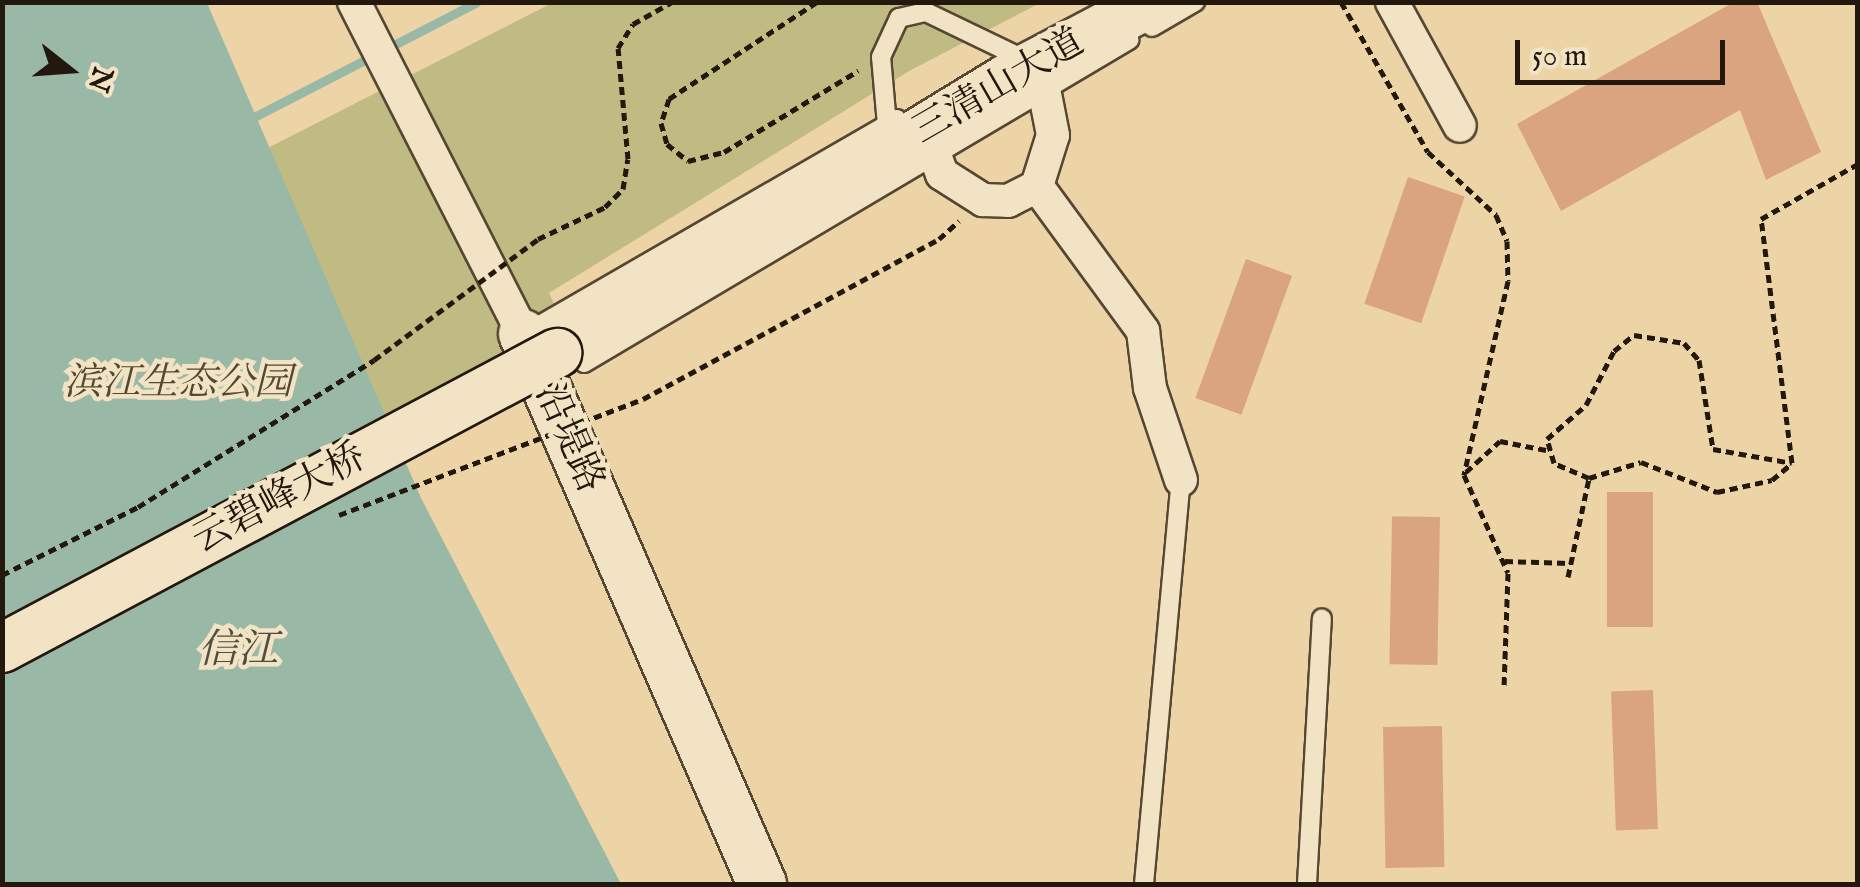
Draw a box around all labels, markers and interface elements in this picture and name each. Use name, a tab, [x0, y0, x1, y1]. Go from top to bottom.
north arrow	[20, 20, 120, 120]
scale bar	[1520, 20, 1730, 82]
street label: 三清山大道	[905, 21, 1093, 155]
text: 50 m	[1532, 38, 1587, 76]
text: N	[79, 62, 119, 96]
park label: 滨江生态公园	[64, 362, 292, 408]
street label: 沿堤路	[524, 378, 612, 500]
street label: 云碧峰大桥	[185, 435, 375, 565]
water label: 信江	[198, 628, 278, 676]

